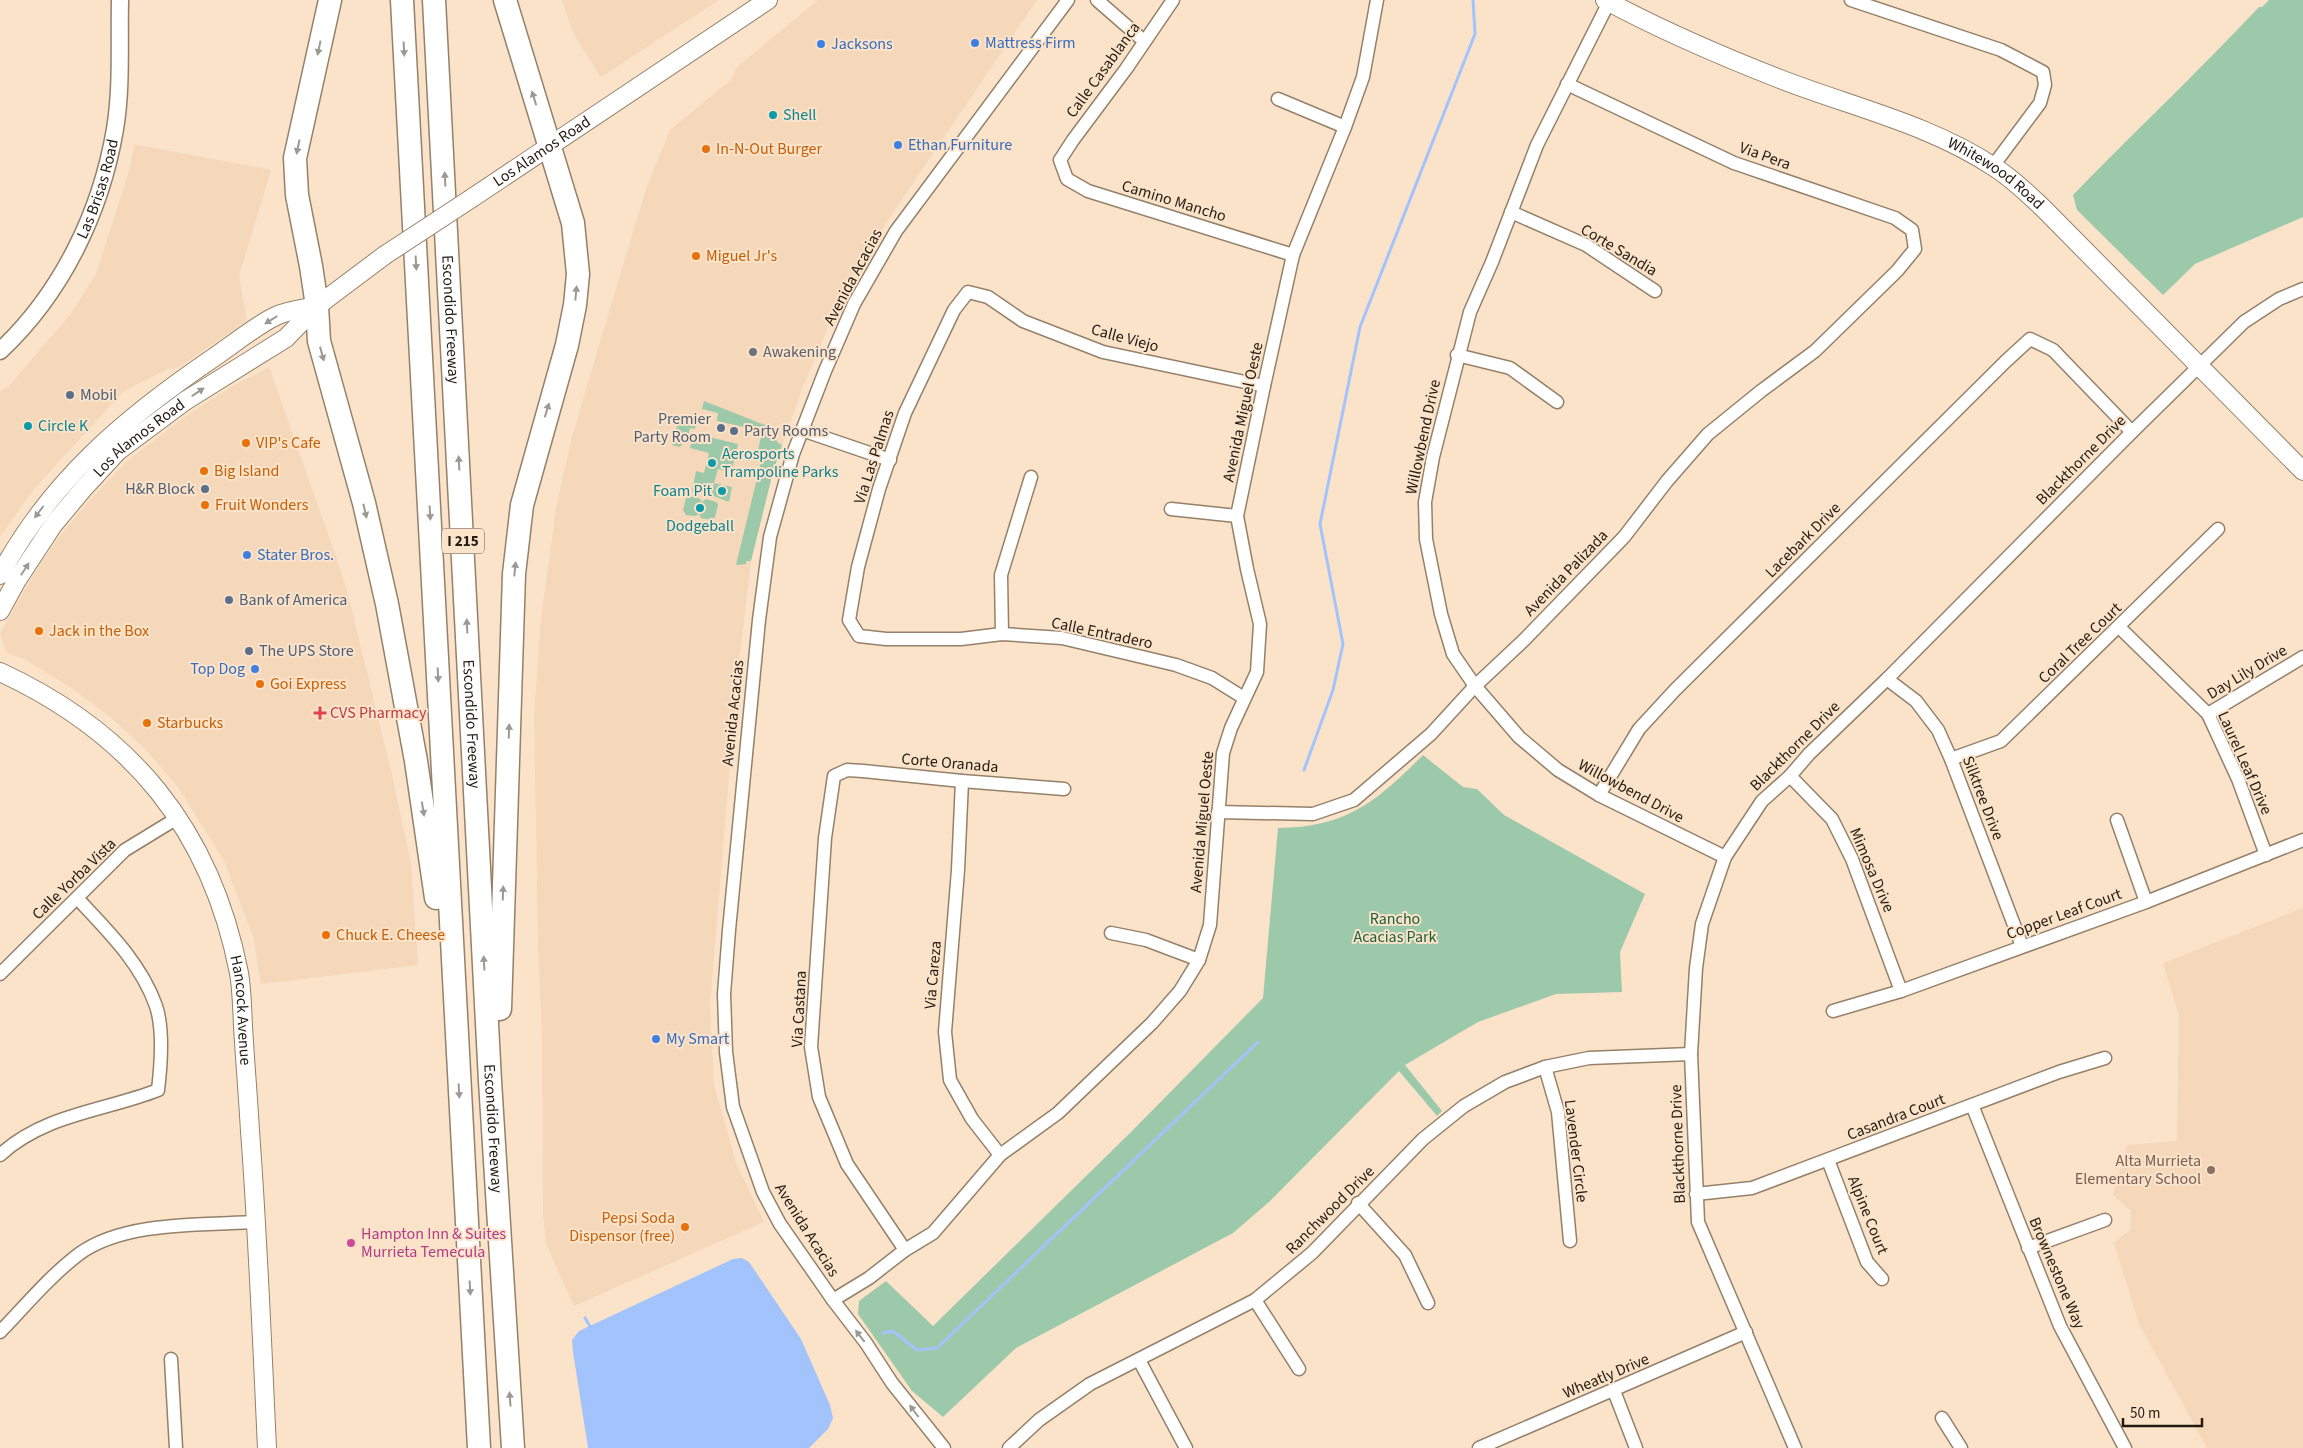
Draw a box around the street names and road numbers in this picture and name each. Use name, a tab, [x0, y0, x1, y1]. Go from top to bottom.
street label: Calle Casablanca	[1061, 18, 1145, 122]
street label: Los Alamos Road	[489, 111, 595, 192]
street label: Whitewood Road	[1944, 132, 2049, 214]
street label: Las Brisas Road	[71, 137, 124, 242]
street label: Via Pera	[1736, 137, 1794, 175]
street label: Camino Mancho	[1119, 175, 1229, 227]
street label: Corte Sandia	[1577, 218, 1661, 282]
street label: Avenida Acacias	[818, 224, 888, 329]
street label: Escondido Freeway	[436, 255, 465, 385]
street label: Calle Viejo	[1089, 318, 1161, 358]
street label: Avenida Miguel Oeste	[1217, 340, 1269, 484]
street label: Willowbend Drive	[1400, 377, 1446, 497]
street label: Los Alamos Road	[88, 394, 189, 482]
street label: Via Las Palmas	[848, 407, 900, 507]
street label: Blackthorne Drive	[2031, 410, 2131, 510]
street label: Lacebark Drive	[1760, 497, 1846, 583]
street label: Avenida Palizada	[1519, 525, 1613, 621]
road number: I 215	[442, 528, 484, 554]
street label: Coral Tree Court	[2033, 597, 2127, 688]
street label: Calle Entradero	[1049, 612, 1155, 654]
street label: Day Lily Drive	[2203, 639, 2291, 705]
street label: Escondido Freeway	[457, 659, 486, 790]
street label: Avenida Acacias	[716, 659, 750, 767]
street label: Blackthorne Drive	[1745, 696, 1845, 796]
street label: Laurel Leaf Drive	[2212, 708, 2278, 818]
street label: Corte Oranada	[901, 748, 999, 778]
street label: Avenida Miguel Oeste	[1185, 750, 1219, 894]
street label: Silktree Drive	[1957, 753, 2009, 843]
street label: Willowbend Drive	[1574, 754, 1688, 828]
street label: Mimosa Drive	[1844, 824, 1900, 916]
street label: Calle Yorba Vista	[27, 833, 121, 925]
street label: Copper Leaf Court	[2003, 883, 2125, 945]
street label: Via Careza	[919, 940, 947, 1010]
street label: Hancock Avenue	[224, 953, 257, 1066]
street label: Via Castana	[786, 970, 812, 1048]
street label: Escondido Freeway	[478, 1063, 508, 1194]
street label: Blackthorne Drive	[1665, 1084, 1691, 1204]
street label: Casandra Court	[1844, 1088, 1949, 1146]
street label: Lavender Circle	[1559, 1098, 1593, 1204]
street label: Ranchwood Drive	[1281, 1161, 1379, 1259]
street label: Alpine Court	[1842, 1172, 1894, 1258]
street label: Avenida Acacias	[769, 1179, 845, 1281]
street label: Brownestone Way	[2024, 1214, 2091, 1333]
street label: Wheatly Drive	[1560, 1348, 1653, 1404]

